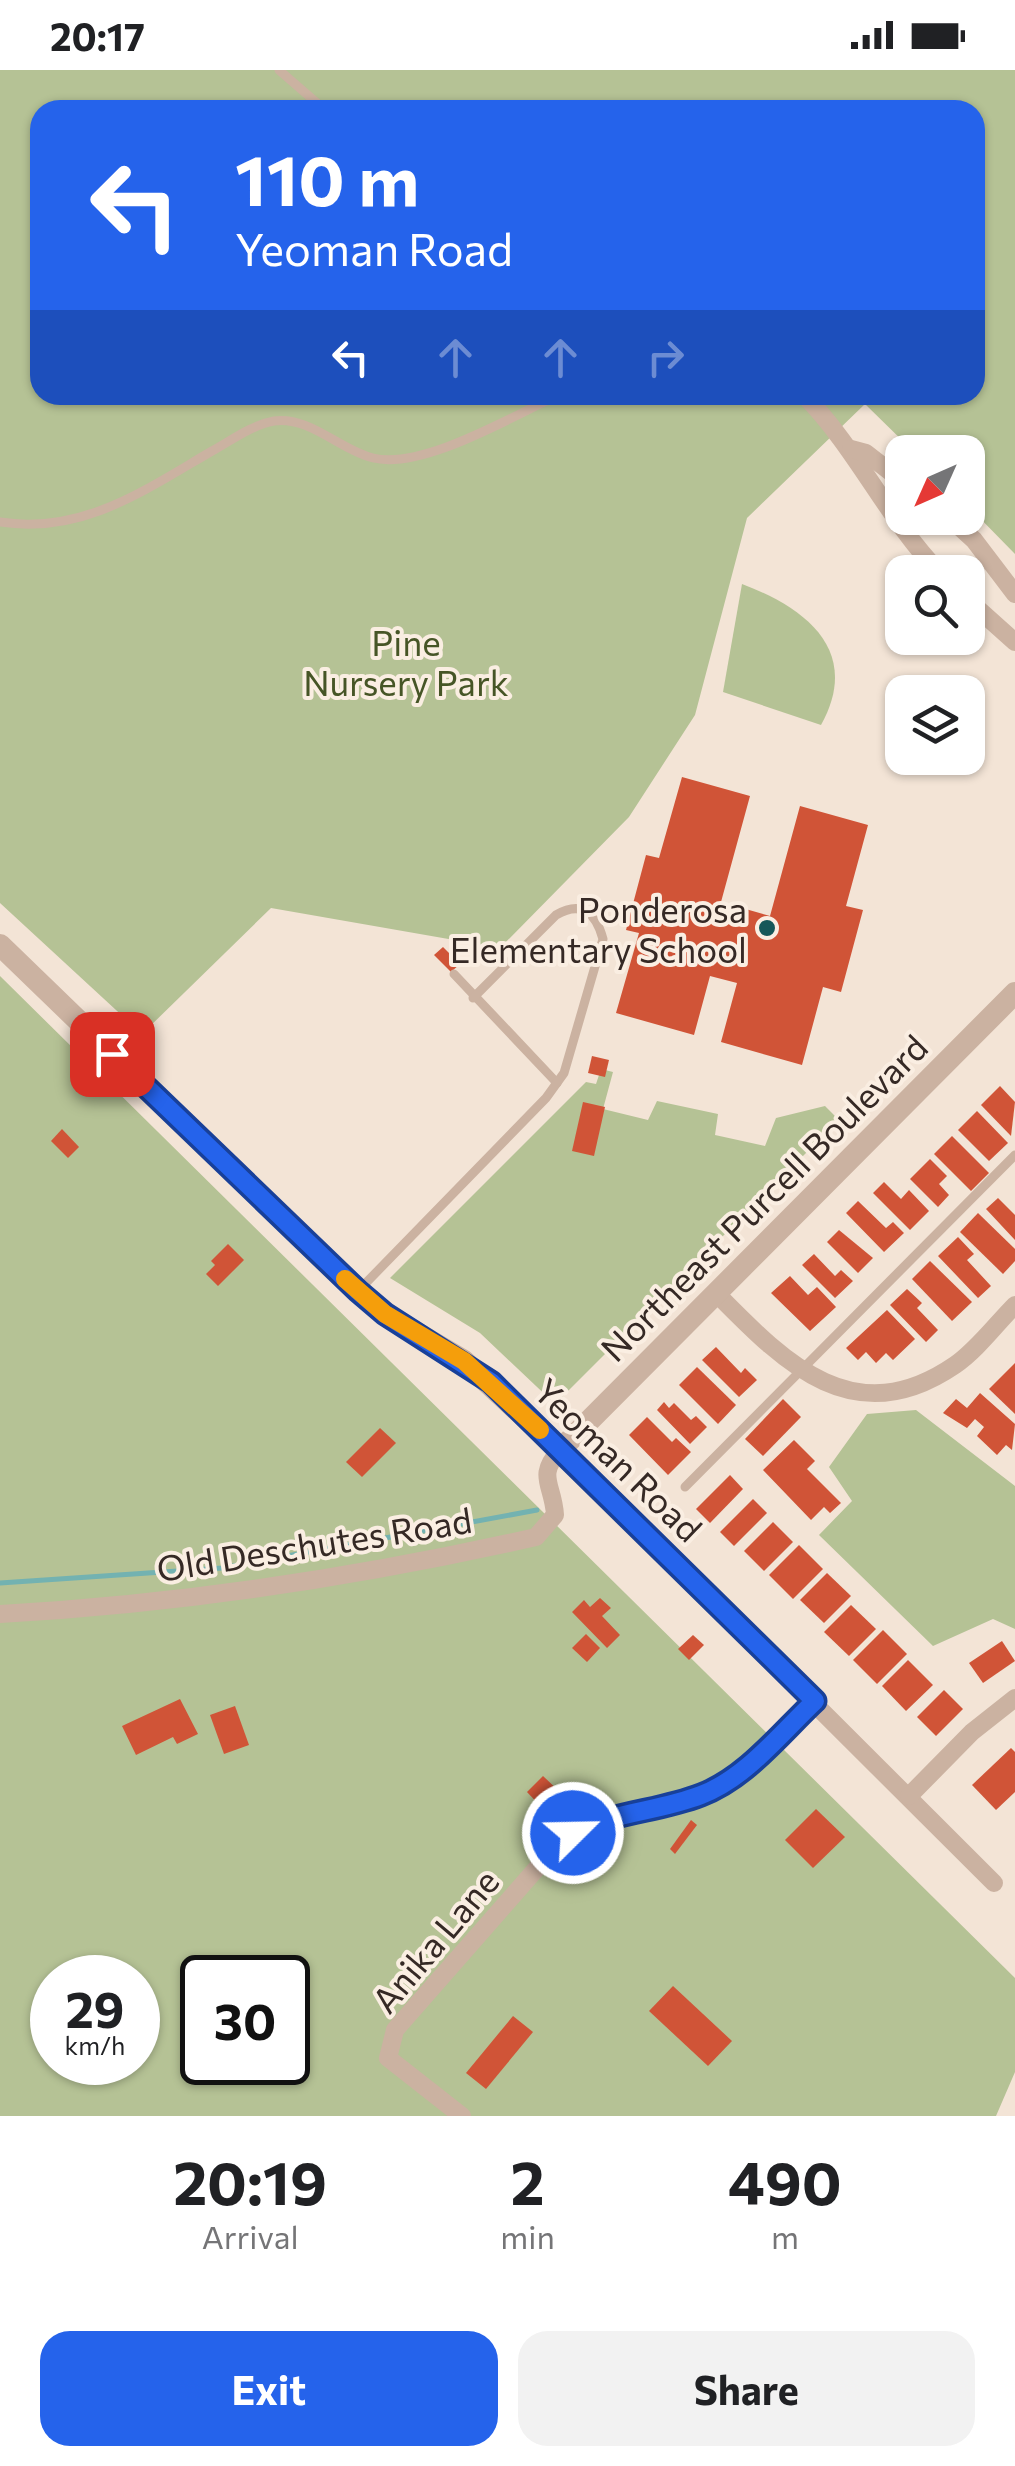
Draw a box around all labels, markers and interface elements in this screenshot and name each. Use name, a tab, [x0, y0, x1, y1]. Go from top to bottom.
text: 20:17	[50, 12, 145, 59]
text: 110 m	[235, 135, 419, 220]
icon: left	[70, 140, 200, 270]
text: Yeoman Road	[235, 220, 513, 275]
icon: left	[323, 330, 378, 385]
icon: ahead	[428, 330, 483, 385]
icon: ahead	[533, 330, 588, 385]
icon: right	[638, 330, 693, 385]
north arrow	[885, 435, 985, 535]
map controls	[885, 435, 985, 775]
button: search	[885, 555, 985, 655]
park label: Pine Nursery Park	[303, 620, 509, 703]
button: layers	[885, 675, 985, 775]
place label: Ponderosa Elementary School	[450, 887, 747, 970]
marker: Ponderosa Elementary School	[756, 917, 778, 939]
pin	[70, 1012, 155, 1097]
street label: Northeast Purcell Boulevard	[591, 1025, 935, 1369]
icon: arrive	[85, 1027, 140, 1082]
street label: Yeoman Road	[526, 1368, 712, 1550]
street label: Old Deschutes Road	[153, 1497, 475, 1589]
position arrow	[521, 1781, 625, 1885]
street label: Anika Lane	[362, 1860, 506, 2020]
speed limit sign: 30	[180, 1955, 310, 2085]
text: 29	[65, 1977, 124, 2038]
text: km/h	[65, 2030, 125, 2060]
text: 20:19	[173, 2144, 327, 2217]
text: 2	[510, 2144, 545, 2217]
text: 490	[728, 2144, 842, 2217]
text: Arrival	[202, 2216, 299, 2256]
text: min	[500, 2216, 555, 2256]
text: m	[771, 2216, 799, 2256]
button: Exit	[40, 2331, 498, 2446]
button: Share	[518, 2331, 975, 2446]

